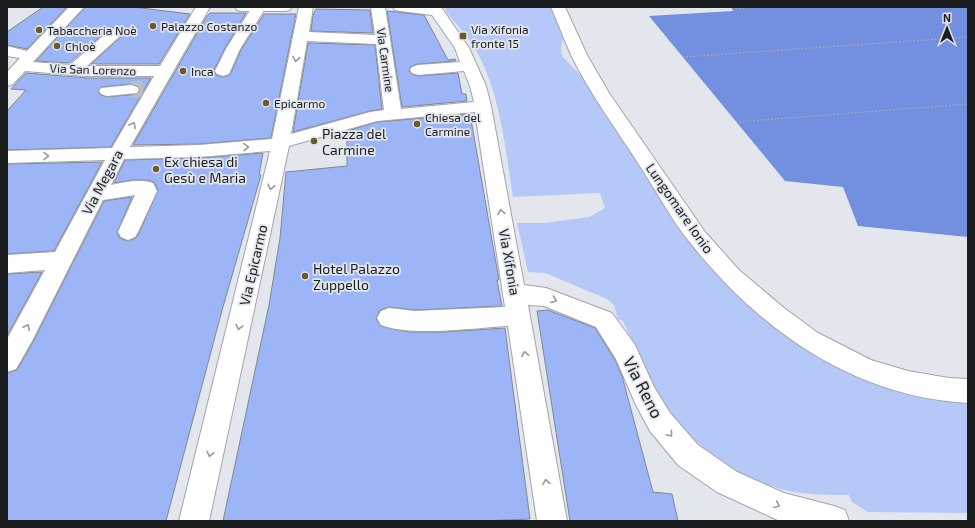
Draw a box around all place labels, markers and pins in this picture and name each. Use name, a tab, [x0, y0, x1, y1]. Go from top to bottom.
place label: Palazzo Costanzo	[161, 19, 257, 33]
marker: Palazzo Costanzo	[148, 21, 158, 31]
place label: Via Xifonia fronte 15	[471, 22, 529, 50]
place label: Tabaccheria Noè	[47, 23, 137, 37]
marker: Tabaccheria Noè	[34, 25, 44, 35]
marker: Via Xifonia fronte 15	[458, 31, 468, 41]
place label: Chloè	[65, 39, 96, 53]
marker: Chloè	[52, 41, 62, 51]
place label: Inca	[191, 64, 214, 78]
marker: Inca	[178, 66, 188, 76]
place label: Epicarmo	[274, 96, 325, 110]
marker: Epicarmo	[261, 98, 271, 108]
place label: Chiesa del Carmine	[425, 110, 481, 138]
marker: Chiesa del Carmine	[412, 119, 422, 129]
place label: Piazza del Carmine	[322, 125, 387, 158]
marker: Piazza del Carmine	[309, 136, 319, 146]
place label: Ex chiesa di Gesù e Maria	[164, 153, 246, 186]
marker: Ex chiesa di Gesù e Maria	[151, 164, 161, 174]
place label: Hotel Palazzo Zuppello	[313, 260, 400, 293]
marker: Hotel Palazzo Zuppello	[300, 271, 310, 281]

